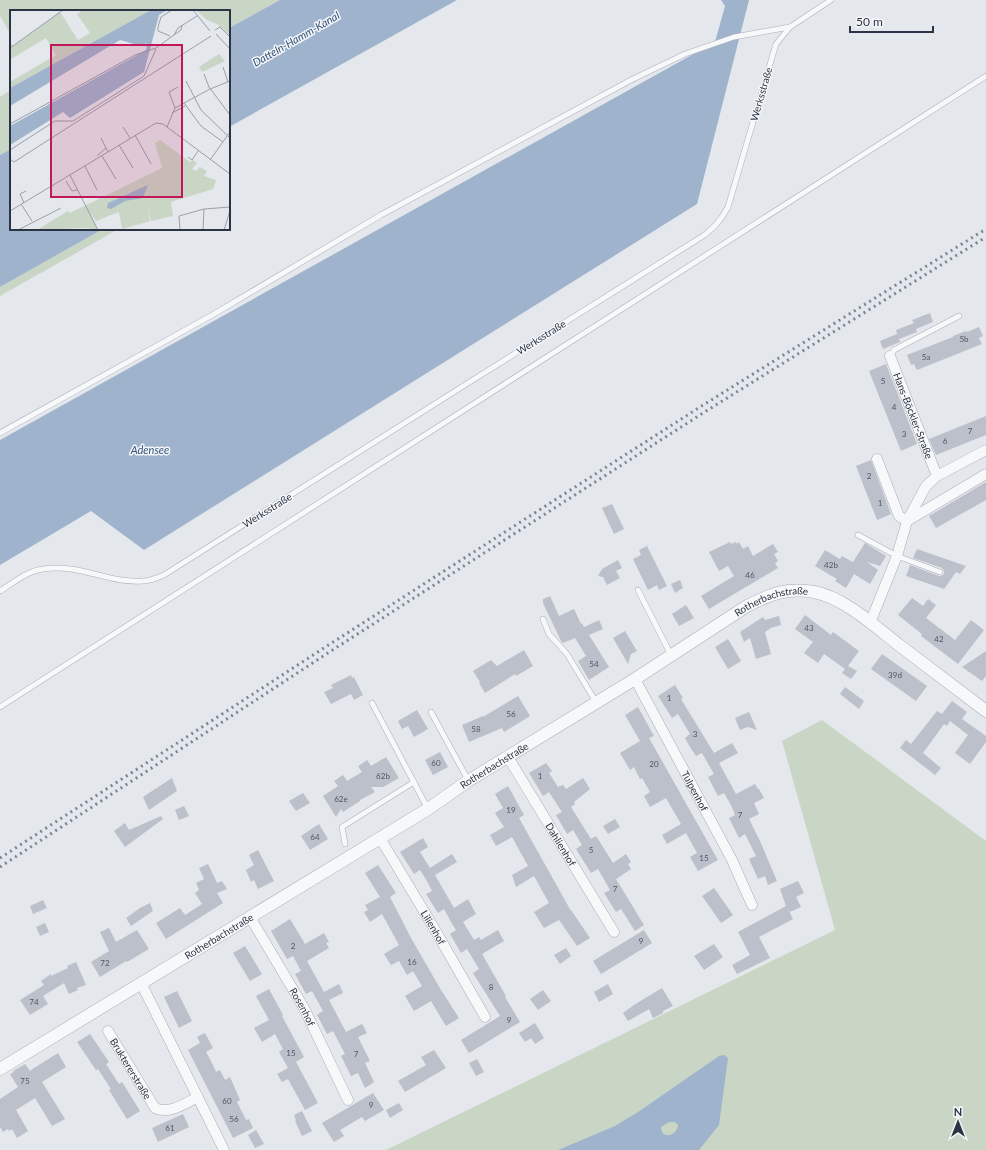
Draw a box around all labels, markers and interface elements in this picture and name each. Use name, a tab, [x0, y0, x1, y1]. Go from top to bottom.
water label: Datteln-Hamm-Kanal	[250, 8, 342, 69]
scale bar	[850, 8, 933, 34]
inset map	[10, 10, 230, 230]
text: 50 m	[856, 14, 883, 29]
street label: Werksstraße	[748, 66, 774, 122]
street label: Werksstraße	[514, 317, 568, 357]
house number: 5b	[959, 334, 969, 344]
house number: 5a	[922, 352, 930, 362]
street label: Hans-Böckler-Straße	[891, 371, 936, 460]
house number: 5	[881, 376, 886, 386]
house number: 4	[892, 402, 897, 412]
house number: 7	[968, 426, 973, 436]
house number: 3	[902, 429, 907, 439]
house number: 6	[943, 436, 948, 446]
water label: Adensee	[130, 443, 169, 456]
house number: 2	[867, 471, 872, 481]
street label: Werksstraße	[240, 490, 294, 530]
house number: 1	[878, 498, 883, 508]
house number: 42b	[824, 560, 838, 570]
house number: 46	[745, 570, 755, 580]
street label: Rotherbachstraße	[732, 584, 809, 619]
house number: 43	[804, 623, 814, 633]
house number: 42	[934, 634, 944, 644]
house number: 54	[589, 659, 599, 669]
house number: 39d	[888, 670, 902, 680]
house number: 1	[667, 693, 672, 703]
house number: 56	[506, 709, 516, 719]
house number: 58	[471, 724, 481, 734]
house number: 3	[693, 729, 698, 739]
street label: Rotherbachstraße	[457, 740, 530, 791]
house number: 60	[431, 758, 441, 768]
house number: 20	[649, 759, 659, 769]
street label: Tulpenhof	[679, 769, 711, 814]
house number: 62b	[376, 771, 390, 781]
house number: 1	[538, 771, 543, 781]
house number: 62e	[334, 794, 348, 804]
house number: 19	[506, 805, 516, 815]
house number: 7	[738, 810, 743, 820]
street label: Dahlienhof	[543, 820, 579, 868]
house number: 64	[310, 832, 320, 842]
house number: 5	[589, 845, 594, 855]
house number: 15	[699, 853, 709, 863]
house number: 7	[613, 884, 618, 894]
street label: Lilienhof	[419, 908, 448, 947]
street label: Rotherbachstraße	[182, 911, 255, 962]
house number: 9	[639, 936, 644, 946]
house number: 2	[291, 941, 296, 951]
house number: 16	[407, 957, 417, 967]
house number: 72	[100, 958, 110, 968]
house number: 8	[489, 982, 494, 992]
street label: Rosenhof	[287, 986, 318, 1028]
house number: 74	[29, 997, 39, 1007]
house number: 9	[507, 1015, 512, 1025]
street label: Bruktererstraße	[108, 1036, 154, 1101]
house number: 15	[286, 1048, 296, 1058]
house number: 7	[354, 1049, 359, 1059]
house number: 75	[20, 1076, 30, 1086]
house number: 60	[222, 1096, 232, 1106]
house number: 9	[369, 1100, 374, 1110]
north arrow	[938, 1102, 978, 1142]
text: N	[954, 1105, 962, 1118]
house number: 56	[229, 1114, 239, 1124]
house number: 61	[165, 1123, 175, 1133]

